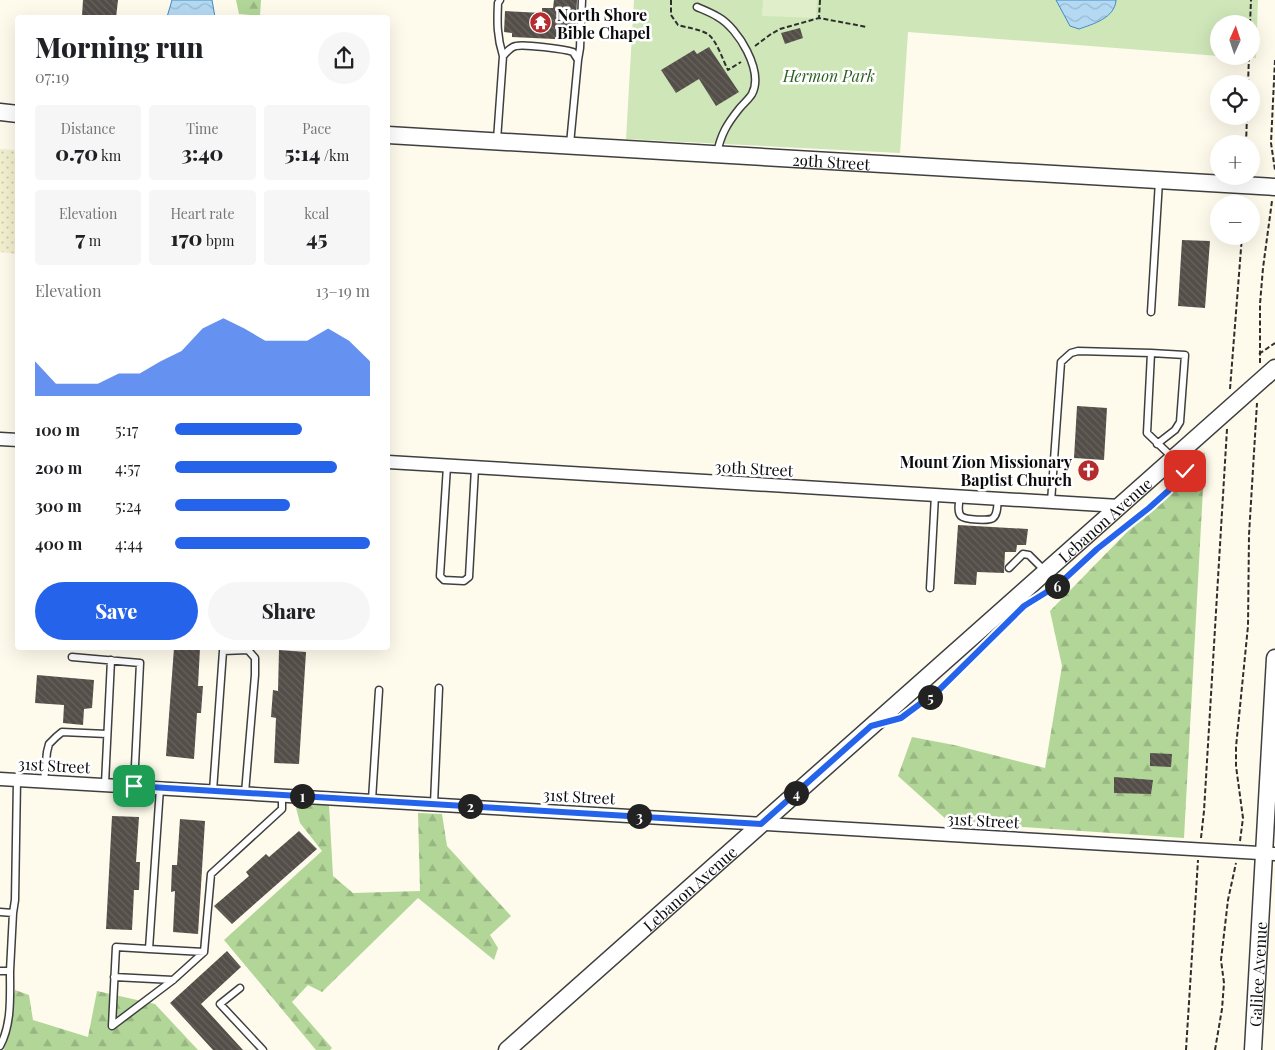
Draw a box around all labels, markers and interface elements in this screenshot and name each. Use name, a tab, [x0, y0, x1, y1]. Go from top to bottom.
place label: North Shore Bible Chapel	[557, 4, 651, 43]
temple icon: North Shore Bible Chapel	[529, 11, 553, 35]
north arrow	[1210, 15, 1260, 65]
map controls	[1210, 15, 1260, 245]
text: Morning run	[35, 28, 204, 65]
button: share	[318, 32, 370, 84]
park label: Hermon Park	[782, 65, 875, 86]
text: 07:19	[35, 66, 69, 87]
button: locate	[1210, 75, 1260, 125]
text: Distance	[61, 119, 115, 138]
text: Time	[186, 119, 219, 138]
text: Pace	[302, 119, 331, 138]
button: +	[1210, 135, 1260, 185]
text: 0.70	[55, 138, 98, 166]
text: 3:40	[182, 138, 223, 166]
text: 5:14	[285, 138, 320, 166]
text: km	[98, 146, 121, 165]
text: /km	[320, 146, 349, 165]
street label: 29th Street	[792, 148, 871, 174]
button: −	[1210, 195, 1260, 245]
text: Elevation	[59, 204, 117, 223]
text: Heart rate	[170, 204, 235, 223]
text: kcal	[304, 204, 329, 223]
text: 7	[75, 223, 85, 251]
text: 170	[171, 223, 202, 251]
text: 45	[306, 223, 327, 251]
text: m	[85, 231, 101, 250]
text: bpm	[202, 231, 234, 250]
text: Elevation	[35, 280, 102, 301]
text: 13–19 m	[316, 280, 370, 301]
text: 100 m	[35, 419, 80, 440]
text: 5:17	[115, 419, 138, 440]
pin	[1164, 450, 1206, 492]
place label: Mount Zion Missionary Baptist Church	[900, 451, 1073, 490]
street label: 30th Street	[714, 455, 794, 481]
text: 200 m	[35, 457, 82, 478]
text: 4:57	[115, 457, 140, 478]
icon: check	[1171, 457, 1199, 485]
church icon: Mount Zion Missionary Baptist Church	[1076, 458, 1100, 482]
street label: Lebanon Avenue	[1053, 472, 1156, 567]
text: 300 m	[35, 495, 82, 516]
text: 5:24	[115, 495, 141, 516]
text: 400 m	[35, 533, 82, 554]
text: 4:44	[115, 533, 143, 554]
pin: 6	[1044, 574, 1070, 598]
text: 6	[1054, 577, 1061, 596]
button: Save	[35, 582, 198, 640]
button: Share	[208, 582, 370, 640]
pin: 5	[918, 684, 942, 710]
text: 5	[927, 688, 934, 707]
street label: 31st Street	[17, 753, 91, 777]
pin	[113, 765, 155, 807]
icon: arrive	[120, 772, 148, 800]
pin: 4	[784, 780, 808, 806]
pin: 1	[290, 784, 314, 808]
street label: 31st Street	[542, 784, 616, 808]
text: 4	[793, 784, 800, 803]
text: 1	[300, 787, 305, 806]
pin: 2	[458, 794, 482, 818]
text: 2	[467, 797, 474, 816]
pin: 3	[626, 804, 652, 828]
text: 3	[636, 807, 643, 826]
street label: 31st Street	[946, 808, 1020, 832]
street label: Lebanon Avenue	[638, 841, 741, 935]
street label: Galilee Avenue	[1244, 921, 1271, 1027]

